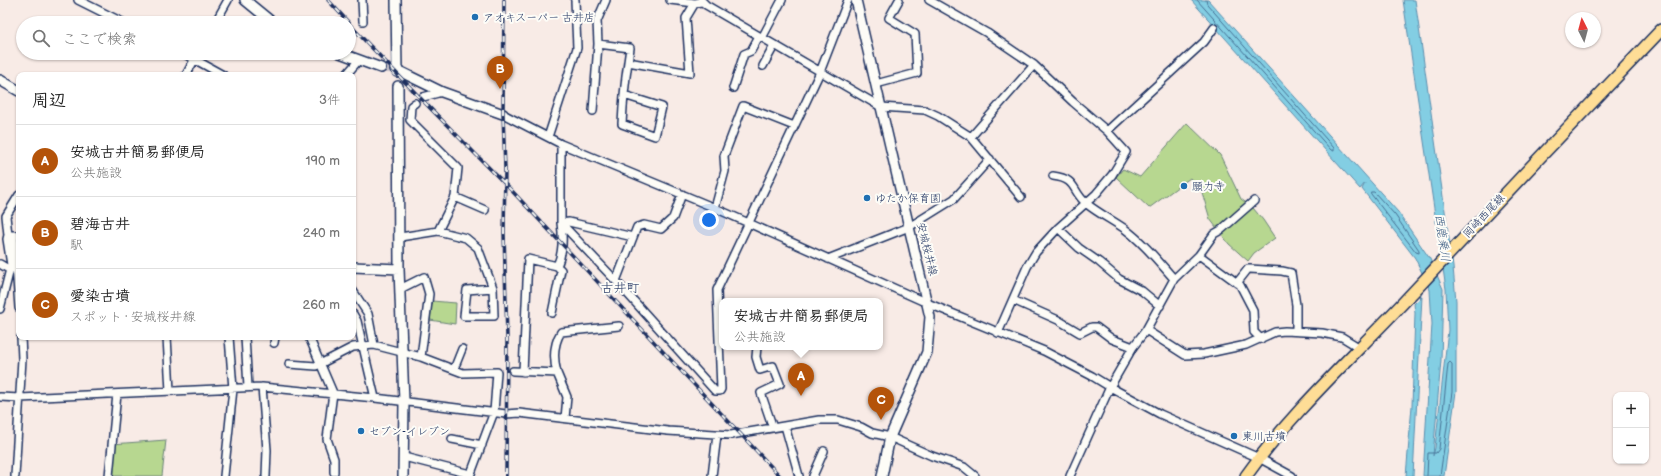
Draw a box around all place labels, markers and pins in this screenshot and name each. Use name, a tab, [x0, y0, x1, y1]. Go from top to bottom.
place label: アオキスーパー 古井店	[483, 11, 595, 24]
marker: アオキスーパー 古井店	[470, 12, 480, 22]
pin: B	[487, 56, 513, 89]
place label: 願力寺	[1192, 180, 1225, 193]
marker: 願力寺	[1179, 181, 1189, 191]
place label: ゆたか保育園	[875, 192, 941, 205]
marker: ゆたか保育園	[862, 193, 872, 203]
pin: A	[788, 363, 814, 396]
pin: C	[868, 387, 894, 420]
place label: セブン-イレブン	[369, 425, 450, 438]
marker: セブン-イレブン	[356, 426, 366, 436]
place label: 東川古墳	[1242, 430, 1286, 443]
marker: 東川古墳	[1229, 431, 1239, 441]

